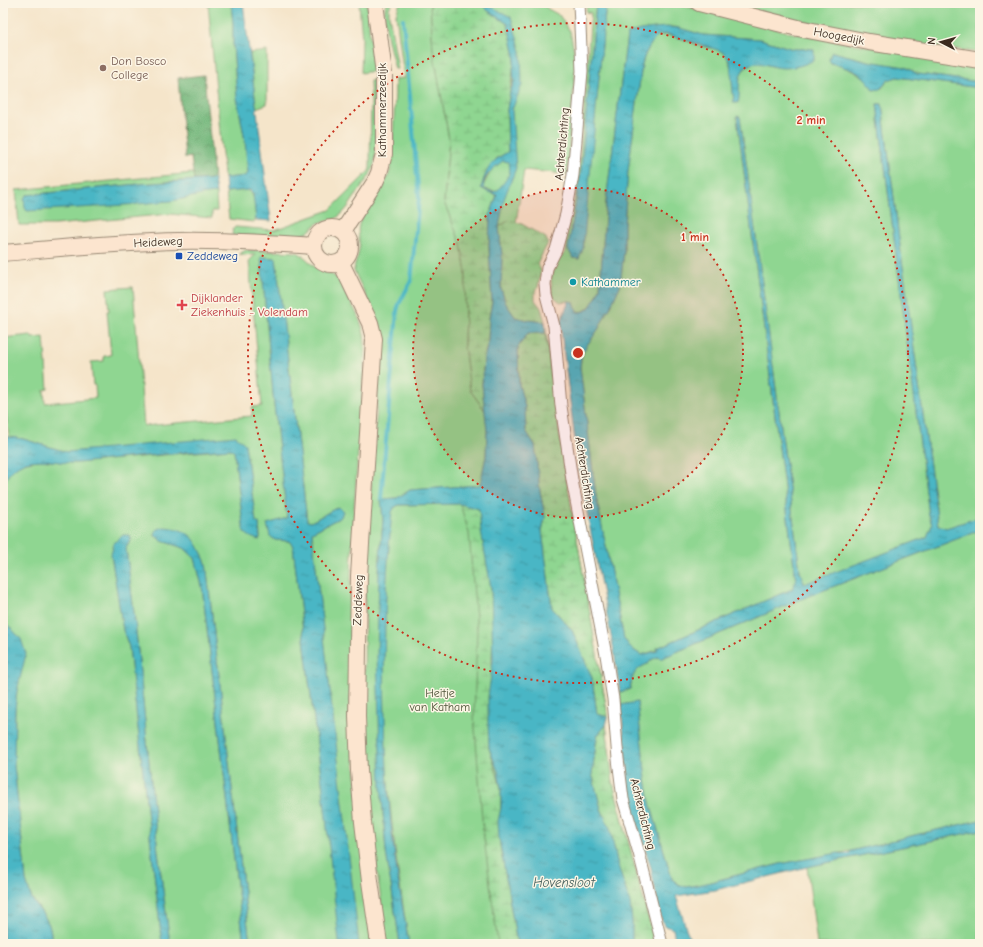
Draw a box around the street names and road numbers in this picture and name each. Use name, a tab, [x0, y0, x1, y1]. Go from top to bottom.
street label: Hoogedijk	[812, 24, 866, 48]
street label: Kathammerzeedijk	[375, 63, 389, 157]
street label: Achterdichting	[552, 107, 572, 181]
street label: Heideweg	[133, 234, 183, 250]
street label: Achterdichting	[572, 436, 598, 510]
street label: Zeddeweg	[350, 574, 366, 626]
street label: Achterdichting	[627, 777, 659, 851]

